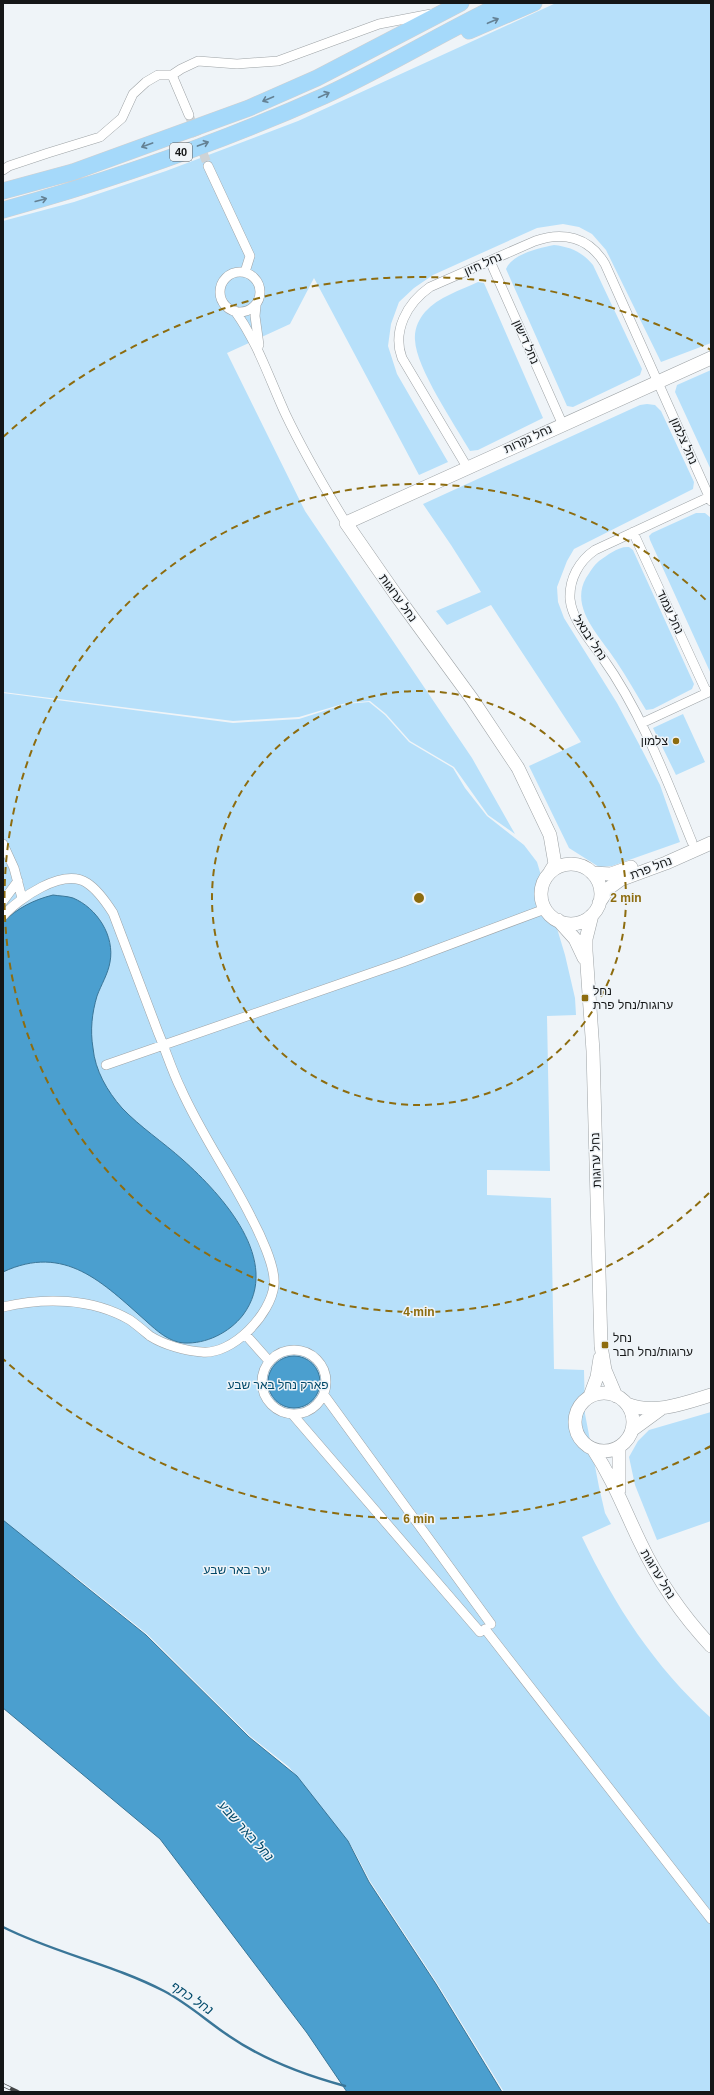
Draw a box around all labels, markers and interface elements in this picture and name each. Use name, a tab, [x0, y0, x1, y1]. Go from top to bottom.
one-way arrow	[486, 17, 498, 24]
one-way arrow	[317, 91, 329, 98]
one-way arrow	[263, 96, 275, 103]
one-way arrow	[197, 140, 210, 147]
one-way arrow	[141, 141, 153, 149]
road number: 40	[170, 143, 192, 161]
one-way arrow	[34, 195, 47, 203]
street label: נחל חיון	[462, 250, 504, 278]
street label: נחל דישון	[510, 318, 542, 366]
street label: נחל צלמון	[668, 416, 700, 466]
street label: נחל נקרות	[502, 422, 554, 456]
street label: נחל ערוגות	[376, 572, 420, 624]
street label: נחל עמוד	[654, 588, 686, 636]
street label: נחל יבנאל	[570, 613, 610, 663]
place label: צלמון	[641, 734, 668, 748]
marker: צלמון	[671, 736, 681, 746]
street label: נחל פרת	[628, 854, 674, 882]
centre of rings	[412, 891, 426, 905]
text: 2 min	[610, 891, 642, 905]
place label: נחל ערוגות/נחל פרת	[593, 984, 673, 1012]
marker: נחל ערוגות/נחל פרת	[580, 993, 590, 1003]
street label: נחל ערוגות	[588, 1132, 604, 1188]
text: 4 min	[403, 1305, 435, 1319]
place label: נחל ערוגות/נחל חבר	[613, 1331, 693, 1359]
marker: נחל ערוגות/נחל חבר	[600, 1340, 610, 1350]
park label: פארק נחל באר שבע	[227, 1378, 329, 1392]
text: 6 min	[403, 1512, 435, 1526]
street label: נחל ערוגות	[638, 1547, 678, 1601]
park label: יער באר שבע	[204, 1563, 270, 1577]
water label: נחל באר שבע	[215, 1797, 277, 1864]
water label: נחל כתף	[168, 1978, 216, 2018]

